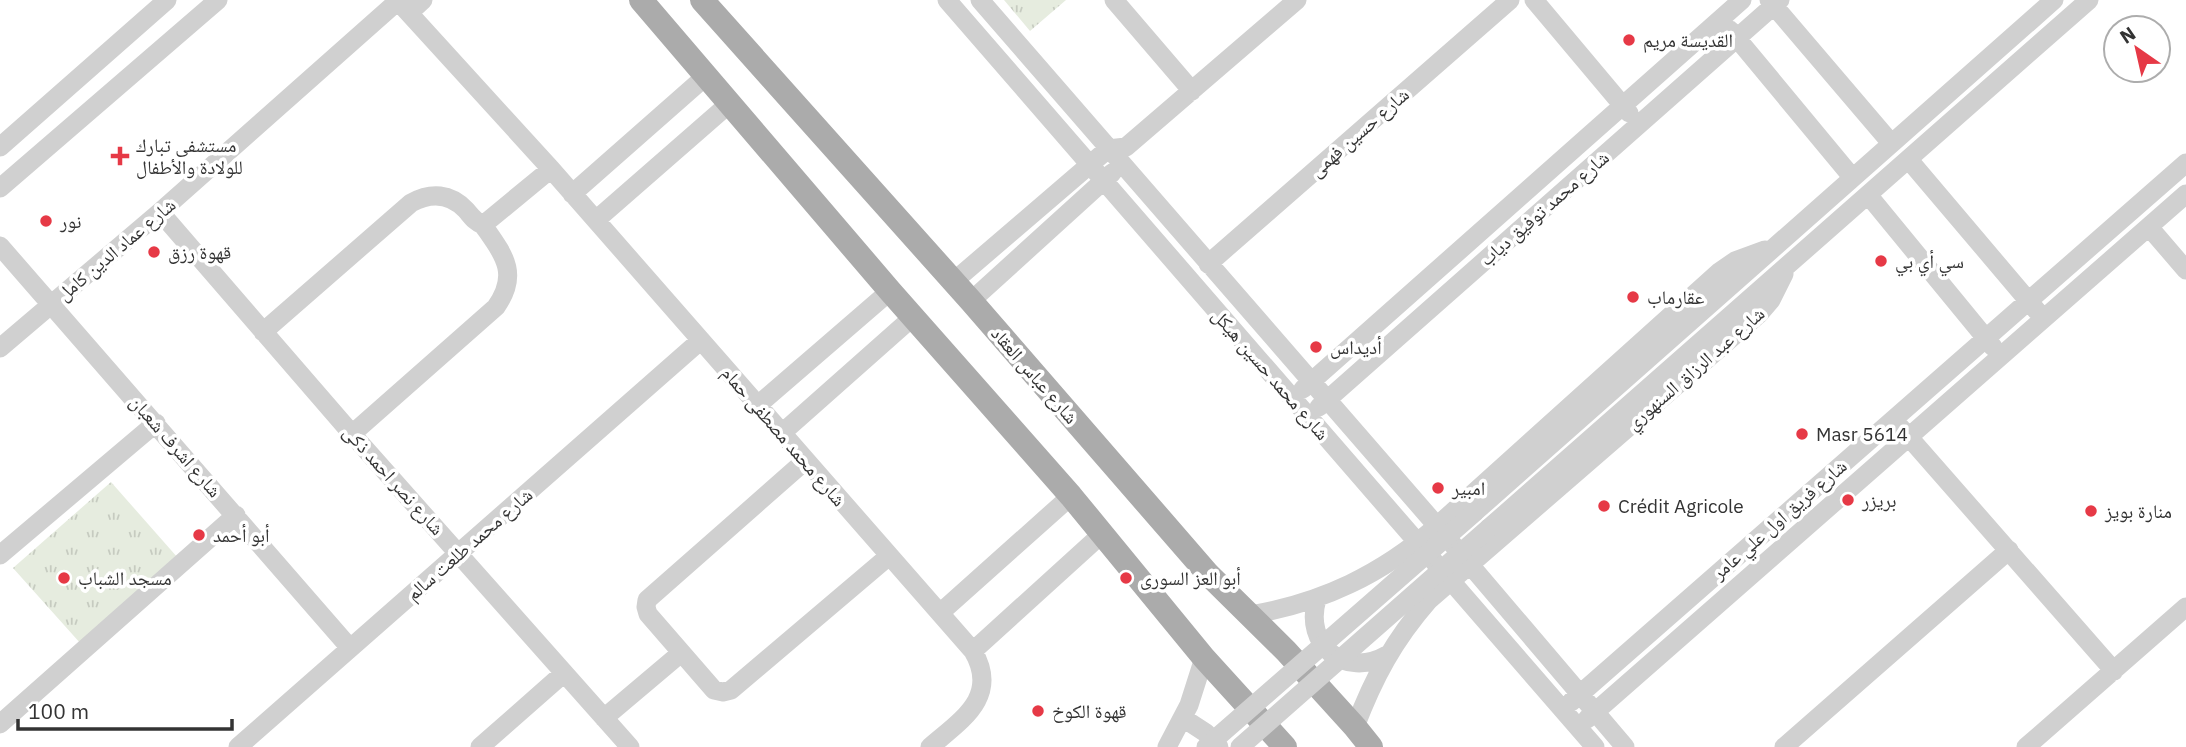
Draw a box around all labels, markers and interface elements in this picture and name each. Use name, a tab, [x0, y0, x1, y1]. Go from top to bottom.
north arrow	[2102, 14, 2172, 84]
text: N	[2115, 21, 2140, 49]
place label: القديسة مريم	[1643, 28, 1733, 53]
marker: القديسة مريم	[1621, 32, 1637, 48]
street label: شارع حسين فهمى	[1304, 82, 1414, 182]
place label: مستشفى تبارك للولادة والأطفال	[136, 133, 243, 179]
street label: شارع محمد توفيق دياب	[1474, 145, 1614, 271]
marker: مستشفى تبارك للولادة والأطفال	[110, 146, 130, 166]
street label: شارع عماد الدين كامل	[52, 192, 180, 306]
place label: نور	[59, 209, 81, 233]
marker: نور	[38, 213, 54, 229]
place label: قهوة رزق	[168, 240, 231, 264]
marker: قهوة رزق	[146, 244, 162, 260]
place label: سي أي بي	[1895, 249, 1964, 277]
marker: سي أي بي	[1873, 253, 1889, 269]
place label: عقارماب	[1647, 285, 1705, 309]
marker: عقارماب	[1625, 289, 1641, 305]
street label: شارع عبد الرزاق السنهوري	[1621, 301, 1772, 438]
street label: شارع محمد حسين هيكل	[1207, 303, 1335, 445]
street label: شارع عباس العقاد	[986, 322, 1084, 428]
place label: أديداس	[1330, 335, 1382, 359]
marker: أديداس	[1308, 339, 1324, 355]
street label: شارع محمد مصطفى حمام	[715, 361, 851, 512]
street label: شارع اشرف شعبان	[125, 390, 227, 502]
street label: شارع نصر احمد ذكى	[338, 420, 450, 540]
place label: Masr 5614	[1816, 422, 1908, 446]
marker: Masr 5614	[1794, 426, 1810, 442]
street label: شارع فريق اول علي عامر	[1706, 454, 1854, 588]
place label: امبير	[1451, 476, 1485, 500]
marker: امبير	[1430, 480, 1446, 496]
street label: شارع محمد طلعت سالم	[401, 483, 538, 606]
place label: بريزر	[1861, 488, 1896, 512]
marker: بريزر	[1840, 492, 1856, 508]
place label: Crédit Agricole	[1618, 494, 1744, 518]
marker: Crédit Agricole	[1596, 498, 1612, 514]
place label: منارة بويز	[2104, 499, 2172, 523]
marker: منارة بويز	[2083, 503, 2099, 519]
place label: أبو أحمد	[213, 523, 270, 547]
marker: أبو أحمد	[191, 527, 207, 543]
place label: مسجد الشباب	[78, 566, 172, 590]
place label: أبو العز السورى	[1140, 566, 1241, 590]
marker: مسجد الشباب	[56, 570, 72, 586]
marker: أبو العز السورى	[1118, 570, 1134, 586]
scale bar	[18, 688, 231, 732]
text: 100 m	[28, 697, 89, 725]
place label: قهوة الكوخ	[1052, 699, 1127, 723]
marker: قهوة الكوخ	[1030, 703, 1046, 719]

